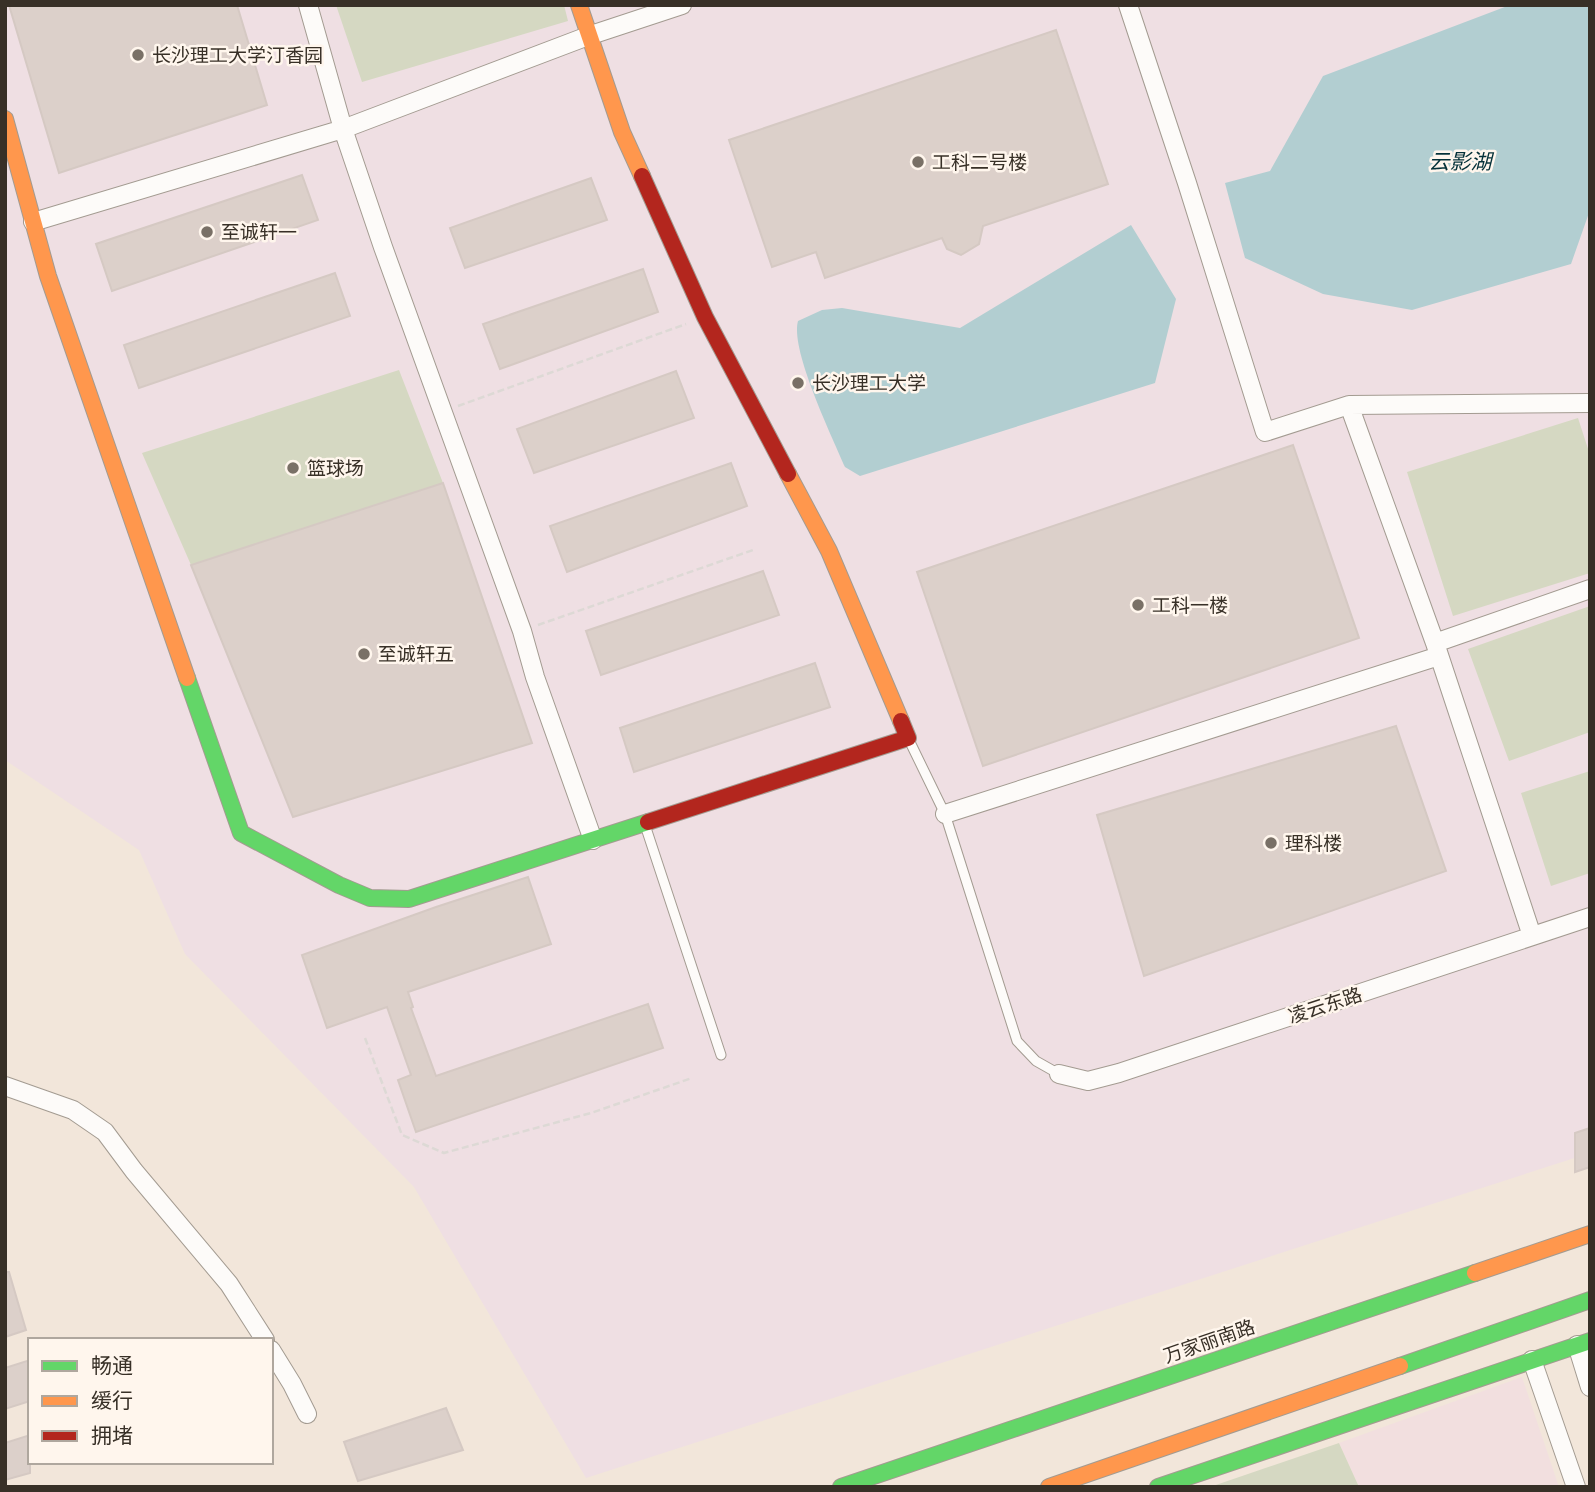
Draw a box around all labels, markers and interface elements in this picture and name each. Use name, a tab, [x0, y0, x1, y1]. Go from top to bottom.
place label: 长沙理工大学汀香园	[152, 44, 323, 67]
marker: 长沙理工大学汀香园	[130, 47, 146, 63]
water label: 云影湖	[1429, 150, 1494, 174]
place label: 工科二号楼	[932, 151, 1027, 174]
marker: 工科二号楼	[910, 154, 926, 170]
place label: 至诚轩一	[221, 221, 297, 244]
marker: 至诚轩一	[199, 224, 215, 240]
place label: 长沙理工大学	[812, 372, 926, 395]
marker: 长沙理工大学	[790, 375, 806, 391]
place label: 篮球场	[307, 457, 364, 480]
marker: 篮球场	[285, 460, 301, 476]
place label: 工科一楼	[1152, 594, 1228, 617]
marker: 工科一楼	[1130, 597, 1146, 613]
place label: 至诚轩五	[378, 643, 454, 666]
marker: 至诚轩五	[356, 646, 372, 662]
place label: 理科楼	[1285, 832, 1342, 855]
marker: 理科楼	[1263, 835, 1279, 851]
street label: 凌云东路	[1285, 983, 1365, 1028]
street label: 万家丽南路	[1160, 1315, 1258, 1368]
legend	[28, 1338, 273, 1464]
text: 畅通	[91, 1354, 133, 1378]
text: 缓行	[91, 1389, 133, 1413]
text: 拥堵	[91, 1424, 133, 1448]

